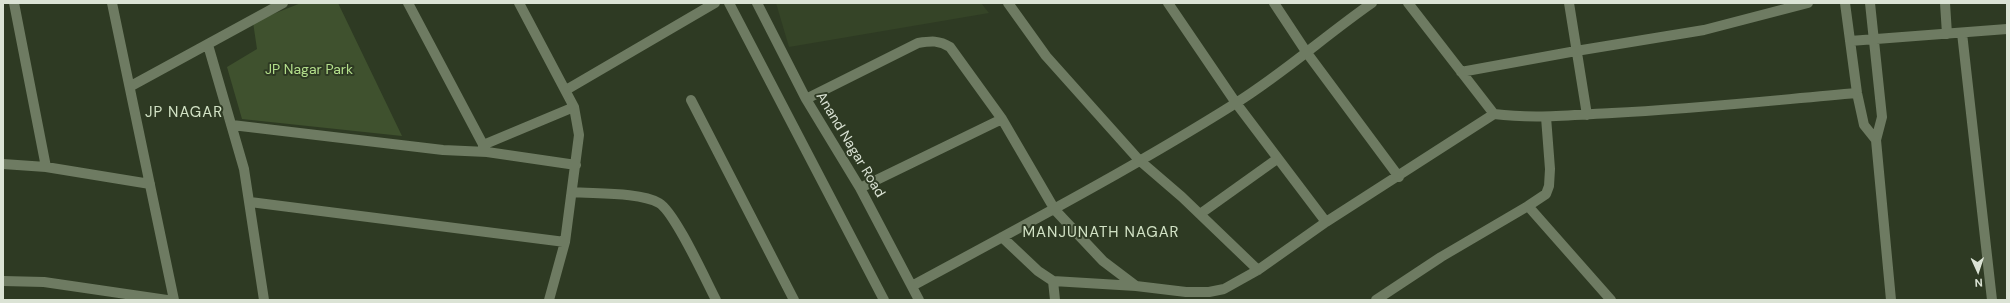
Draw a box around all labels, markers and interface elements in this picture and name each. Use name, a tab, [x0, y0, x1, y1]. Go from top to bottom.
park label: JP Nagar Park	[265, 62, 353, 78]
street label: Anand Nagar Road	[812, 89, 888, 201]
district label: JP NAGAR	[145, 104, 223, 122]
district label: MANJUNATH NAGAR	[1022, 224, 1180, 242]
north arrow	[1958, 251, 1998, 291]
text: N	[1974, 276, 1983, 290]

